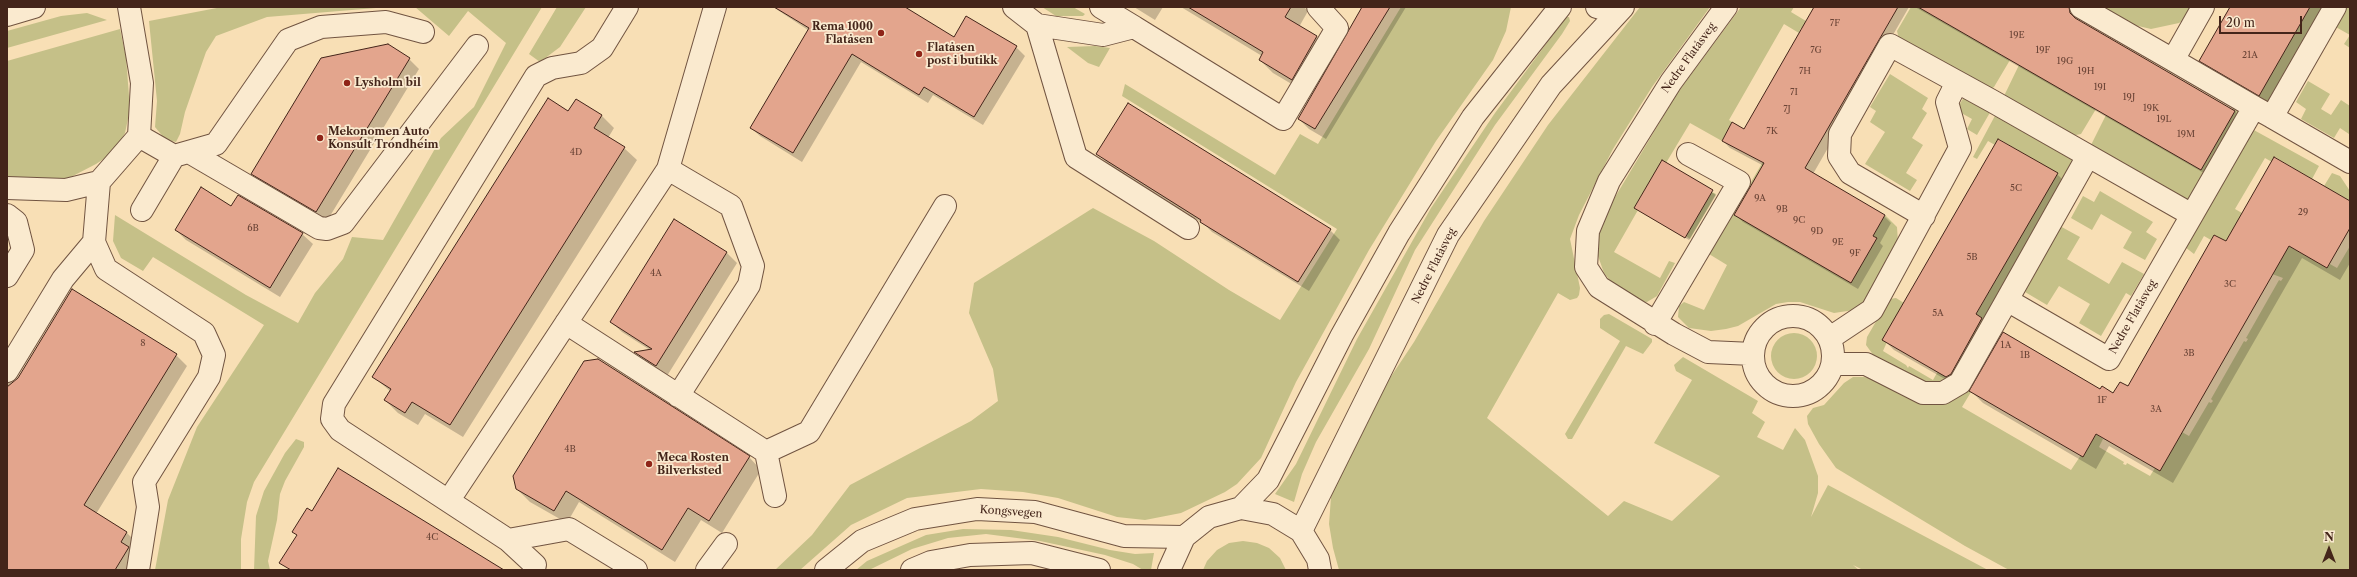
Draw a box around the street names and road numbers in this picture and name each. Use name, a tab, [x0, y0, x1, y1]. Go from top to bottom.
street label: Nedre Flatåsveg	[1659, 20, 1719, 96]
street label: Nedre Flatåsveg	[1409, 226, 1459, 306]
street label: Nedre Flatåsveg	[2106, 278, 2160, 356]
street label: Kongsvegen	[979, 503, 1043, 521]

